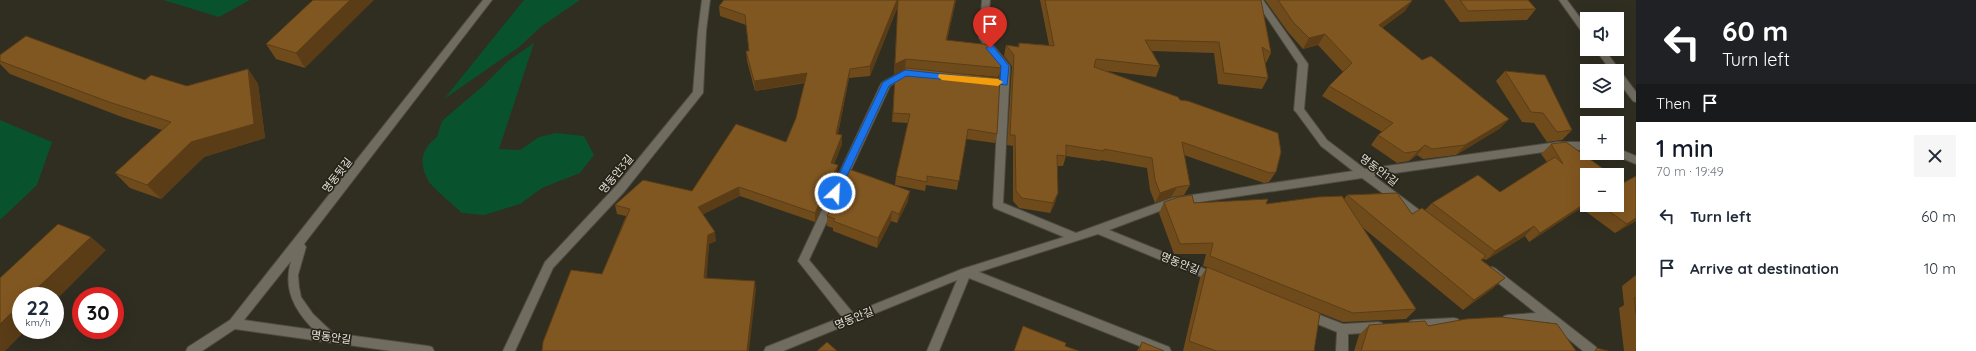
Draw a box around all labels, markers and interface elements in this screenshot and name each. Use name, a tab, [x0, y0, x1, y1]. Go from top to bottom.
pin	[973, 7.0, 1007, 48]
map controls	[1580, 12, 1624, 212]
button: sound	[1580, 12, 1624, 56]
icon: arrive	[979, 13, 1001, 35]
text: 60 m	[1722, 13, 1788, 48]
icon: left	[1656, 16, 1708, 68]
text: Turn left	[1722, 48, 1790, 71]
button: layers	[1580, 64, 1624, 108]
icon: arrive	[1699, 92, 1721, 114]
text: Then	[1656, 94, 1691, 113]
button: +	[1580, 116, 1624, 160]
text: 1 min	[1656, 133, 1714, 163]
button: close	[1914, 135, 1956, 177]
street label: 명동안1길	[1357, 151, 1401, 189]
street label: 명동안3길	[596, 152, 636, 196]
street label: 명동뒷길	[319, 155, 355, 195]
text: 70 m · 19:49	[1656, 163, 1724, 179]
button: −	[1580, 168, 1624, 212]
position arrow	[814, 172, 856, 214]
icon: left	[1656, 205, 1678, 227]
text: Turn left	[1690, 207, 1752, 226]
text: 60 m	[1921, 207, 1956, 226]
street label: 명동안길	[1159, 249, 1201, 277]
icon: arrive	[1656, 257, 1678, 279]
text: Arrive at destination	[1690, 259, 1839, 278]
text: 10 m	[1924, 259, 1956, 278]
speed limit sign: 30	[72, 287, 124, 339]
text: 22	[27, 295, 49, 320]
street label: 명동안길	[833, 304, 875, 332]
text: km/h	[25, 316, 51, 329]
street label: 명동안길	[310, 327, 352, 347]

